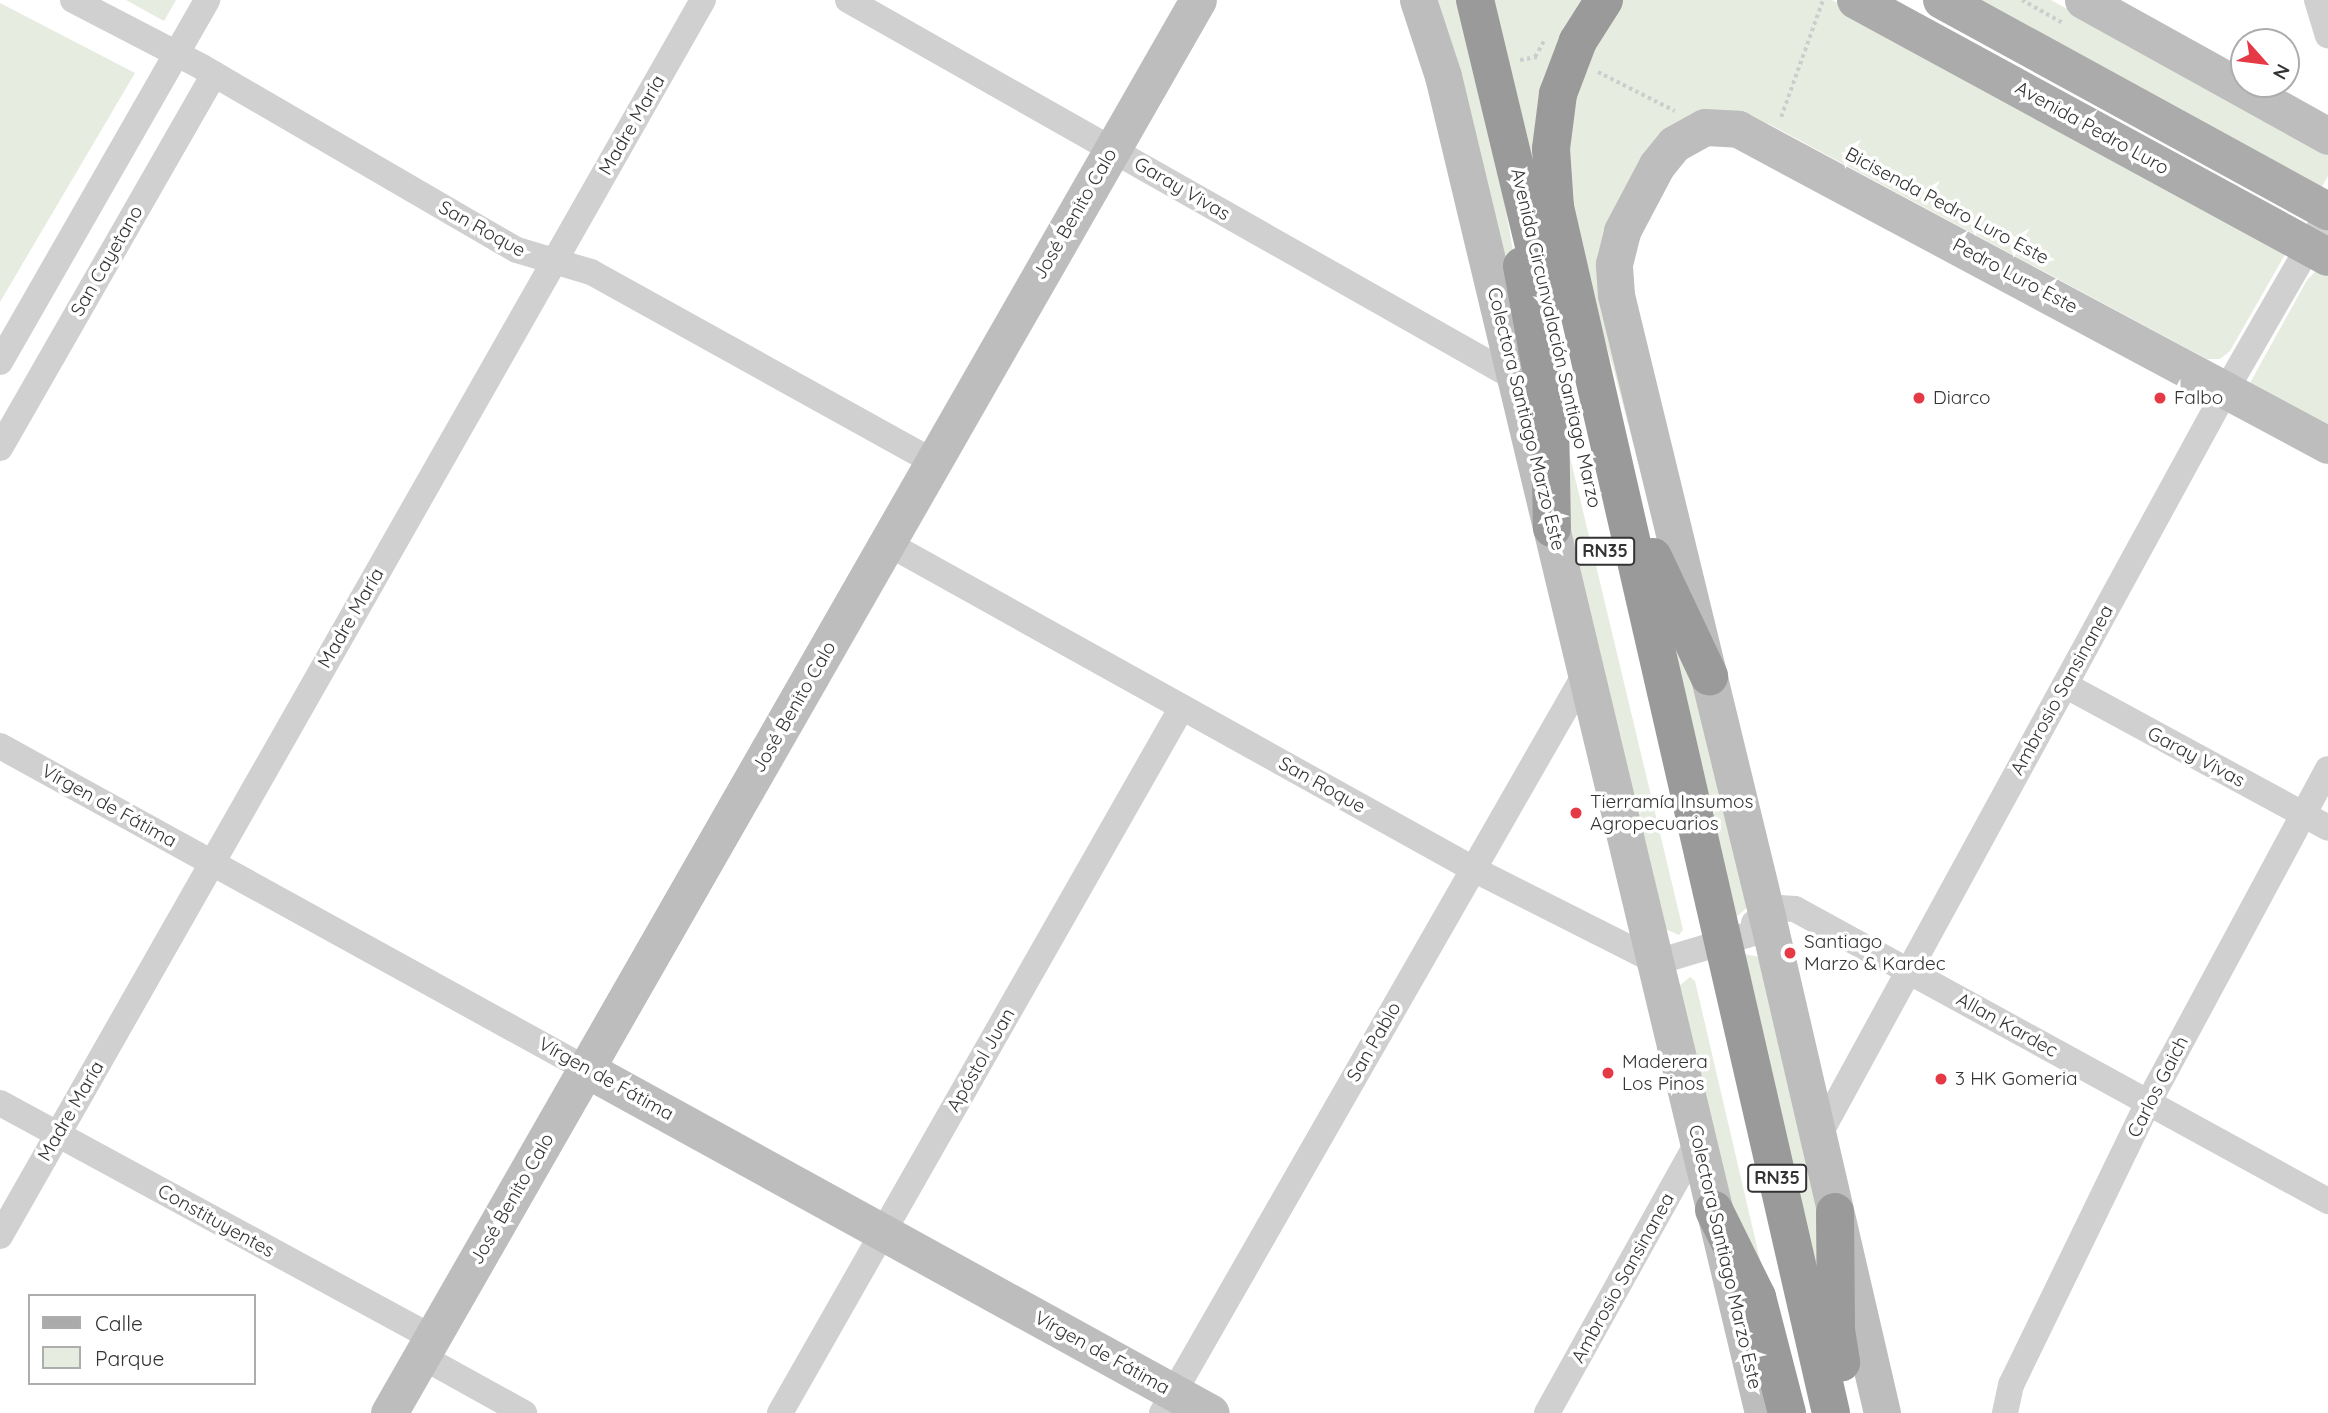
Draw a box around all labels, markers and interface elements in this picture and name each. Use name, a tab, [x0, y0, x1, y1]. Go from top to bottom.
north arrow	[2230, 28, 2300, 98]
text: N	[2268, 60, 2296, 84]
street label: Madre María	[594, 71, 670, 179]
street label: Avenida Pedro Luro	[2011, 76, 2173, 180]
street label: Bicisenda Pedro Luro Este	[1841, 143, 2053, 269]
street label: José Benito Calo	[1028, 144, 1122, 284]
street label: Garay Vivas	[1130, 152, 1234, 226]
street label: Avenida Circunvalación Santiago Marzo	[1506, 166, 1606, 510]
street label: San Roque	[435, 196, 529, 262]
street label: San Cayetano	[66, 202, 148, 320]
street label: Pedro Luro Este	[1949, 233, 2081, 319]
street label: Colectora Santiago Marzo Este	[1482, 285, 1570, 553]
place label: Diarco	[1933, 387, 1990, 409]
place label: Falbo	[2174, 387, 2223, 409]
marker: Diarco	[1911, 390, 1927, 406]
marker: Falbo	[2152, 390, 2168, 406]
road number: RN35	[1574, 536, 1636, 566]
street label: Madre María	[313, 564, 389, 672]
street label: Ambrosio Sansinanea	[2006, 601, 2118, 779]
street label: José Benito Calo	[747, 637, 841, 777]
street label: Garay Vivas	[2144, 722, 2248, 792]
street label: San Roque	[1275, 752, 1369, 818]
street label: Vírgen de Fátima	[38, 759, 180, 853]
place label: Tierramía Insumos Agropecuarios	[1590, 791, 1753, 835]
marker: Tierramía Insumos Agropecuarios	[1568, 805, 1584, 821]
place label: Santiago Marzo & Kardec	[1804, 931, 1946, 975]
marker: Santiago Marzo & Kardec	[1782, 945, 1798, 961]
street label: Allan Kardec	[1952, 988, 2062, 1062]
street label: San Pablo	[1342, 998, 1406, 1086]
street label: Apóstol Juan	[942, 1004, 1020, 1116]
street label: Vírgen de Fátima	[535, 1032, 677, 1126]
street label: Carlos Gaich	[2123, 1033, 2193, 1141]
place label: Maderera Los Pinos	[1622, 1051, 1708, 1095]
street label: Madre María	[33, 1057, 109, 1165]
marker: Maderera Los Pinos	[1600, 1065, 1616, 1081]
place label: 3 HK Gomeria	[1955, 1068, 2077, 1090]
marker: 3 HK Gomeria	[1933, 1071, 1949, 1087]
street label: Colectora Santiago Marzo Este	[1683, 1123, 1767, 1391]
street label: José Benito Calo	[465, 1129, 559, 1269]
road number: RN35	[1746, 1163, 1809, 1192]
street label: Constituyentes	[154, 1180, 278, 1262]
street label: Ambrosio Sansinanea	[1567, 1189, 1679, 1367]
legend	[28, 1294, 256, 1385]
street label: Vírgen de Fátima	[1031, 1306, 1173, 1400]
text: Calle	[95, 1310, 143, 1336]
text: Parque	[95, 1345, 164, 1371]

